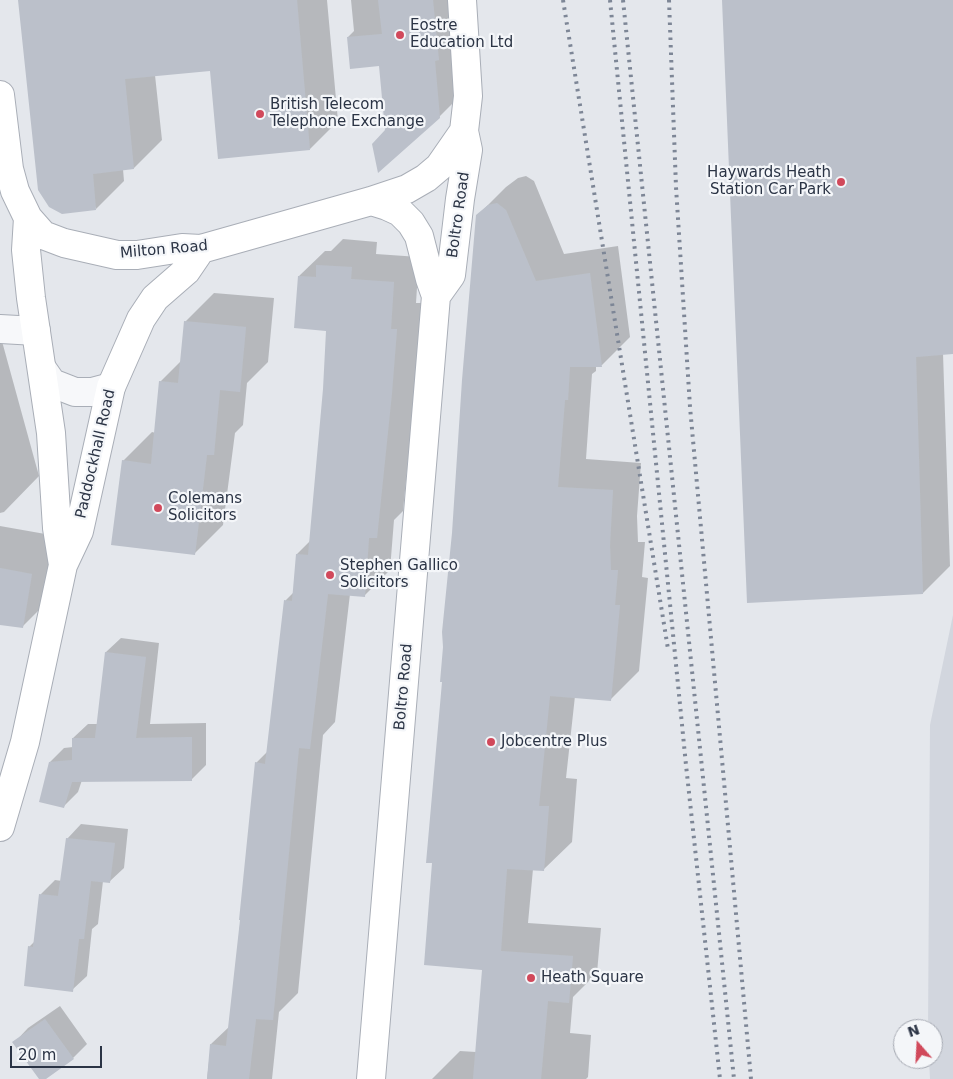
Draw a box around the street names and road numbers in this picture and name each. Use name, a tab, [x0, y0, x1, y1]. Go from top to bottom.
street label: Boltro Road	[444, 171, 474, 259]
street label: Milton Road	[119, 237, 209, 263]
street label: Paddockhall Road	[72, 388, 120, 520]
street label: Boltro Road	[391, 643, 417, 731]

